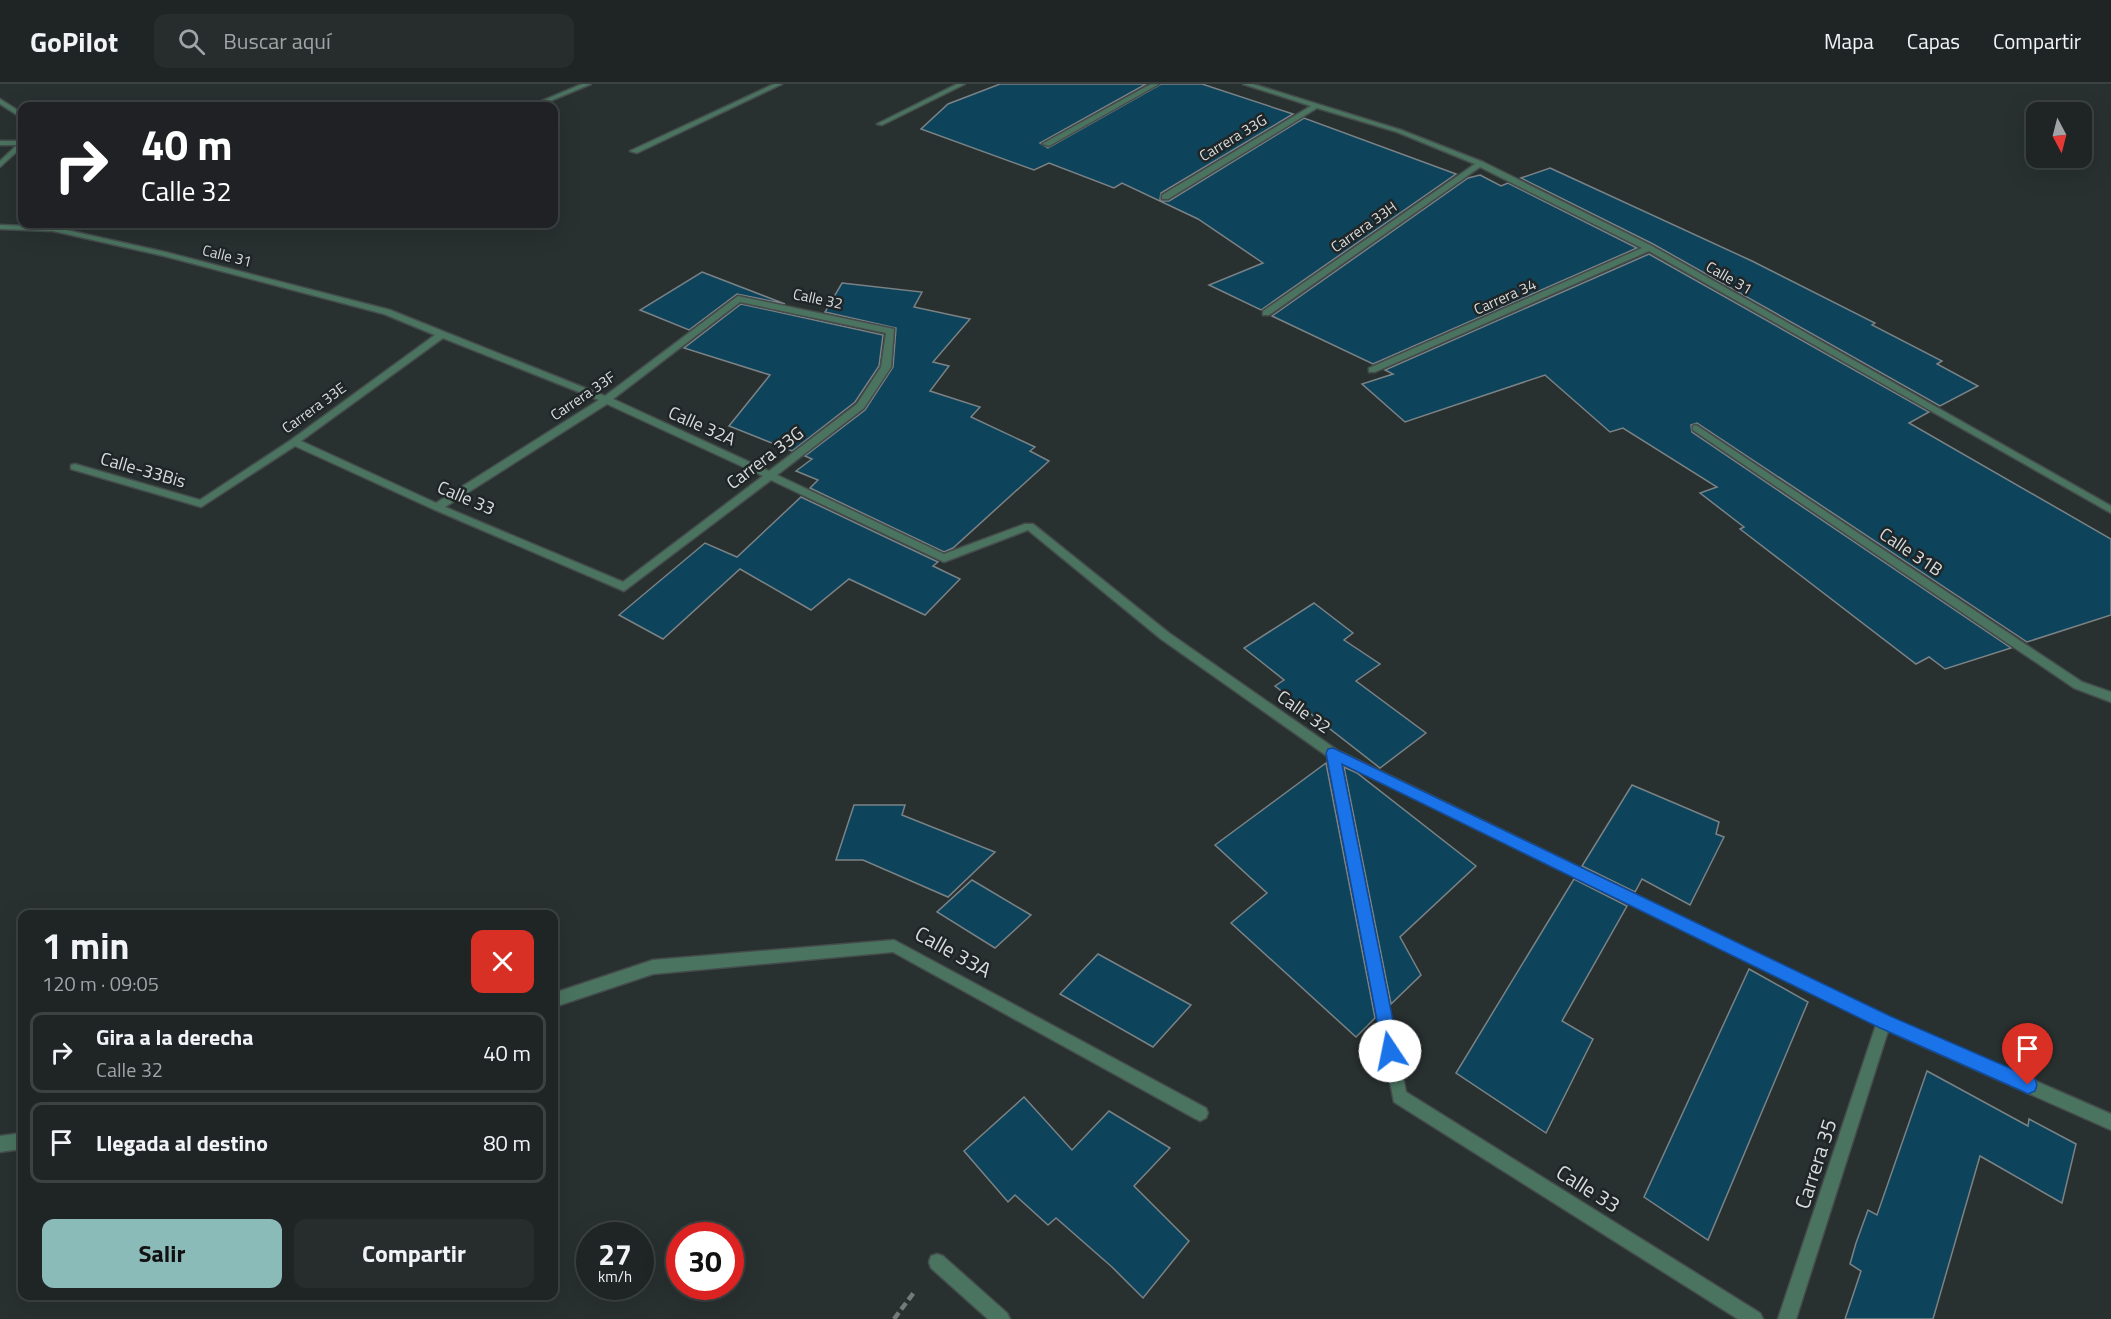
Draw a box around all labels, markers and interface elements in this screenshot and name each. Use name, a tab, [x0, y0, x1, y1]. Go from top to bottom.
search box	[154, 14, 574, 68]
text: GoPilot	[30, 20, 118, 63]
text: Buscar aquí	[223, 24, 331, 58]
icon: search	[175, 25, 208, 58]
text: Mapa	[1824, 25, 1874, 57]
text: Capas	[1907, 25, 1960, 57]
text: Compartir	[1993, 25, 2081, 57]
north arrow	[2026, 102, 2092, 168]
map controls	[2026, 102, 2092, 168]
street label: Carrera 33G	[1194, 108, 1271, 167]
text: 40 m	[141, 112, 233, 176]
icon: right	[42, 126, 120, 204]
text: Calle 32	[141, 170, 232, 211]
street label: Carrera 33H	[1326, 195, 1402, 258]
street label: Calle 31	[200, 238, 254, 273]
street label: Calle 31	[1702, 255, 1757, 300]
street label: Carrera 34	[1470, 273, 1540, 321]
street label: Calle 32	[791, 282, 845, 315]
street label: Carrera 33F	[546, 365, 620, 426]
street label: Carrera 33E	[277, 376, 351, 439]
street label: Calle 32A	[664, 399, 740, 452]
street label: Carrera 33G	[720, 420, 809, 496]
street label: Calle-33Bis	[97, 444, 189, 495]
street label: Calle 33	[433, 473, 499, 522]
street label: Calle 31B	[1874, 520, 1948, 583]
street label: Calle 32	[1272, 683, 1337, 740]
street label: Calle 33A	[909, 917, 998, 985]
text: 1 min	[42, 918, 129, 973]
button: close	[471, 930, 534, 993]
text: 120 m · 09:05	[42, 968, 159, 999]
position arrow	[1358, 1019, 1422, 1083]
text: Gira a la derecha	[96, 1020, 253, 1054]
pin	[2002, 1023, 2053, 1085]
icon: arrive	[2011, 1032, 2044, 1065]
icon: right	[45, 1036, 78, 1069]
text: 40 m	[483, 1036, 531, 1070]
text: Calle 32	[96, 1054, 163, 1085]
street label: Carrera 35	[1785, 1115, 1845, 1213]
icon: arrive	[45, 1126, 78, 1159]
text: Llegada al destino	[96, 1126, 268, 1160]
text: 80 m	[483, 1126, 531, 1160]
street label: Calle 33	[1550, 1156, 1627, 1220]
button: Salir	[42, 1219, 282, 1288]
button: Compartir	[294, 1219, 534, 1288]
speed limit sign: 30	[666, 1222, 744, 1300]
text: 27	[598, 1231, 632, 1277]
text: km/h	[598, 1265, 632, 1288]

